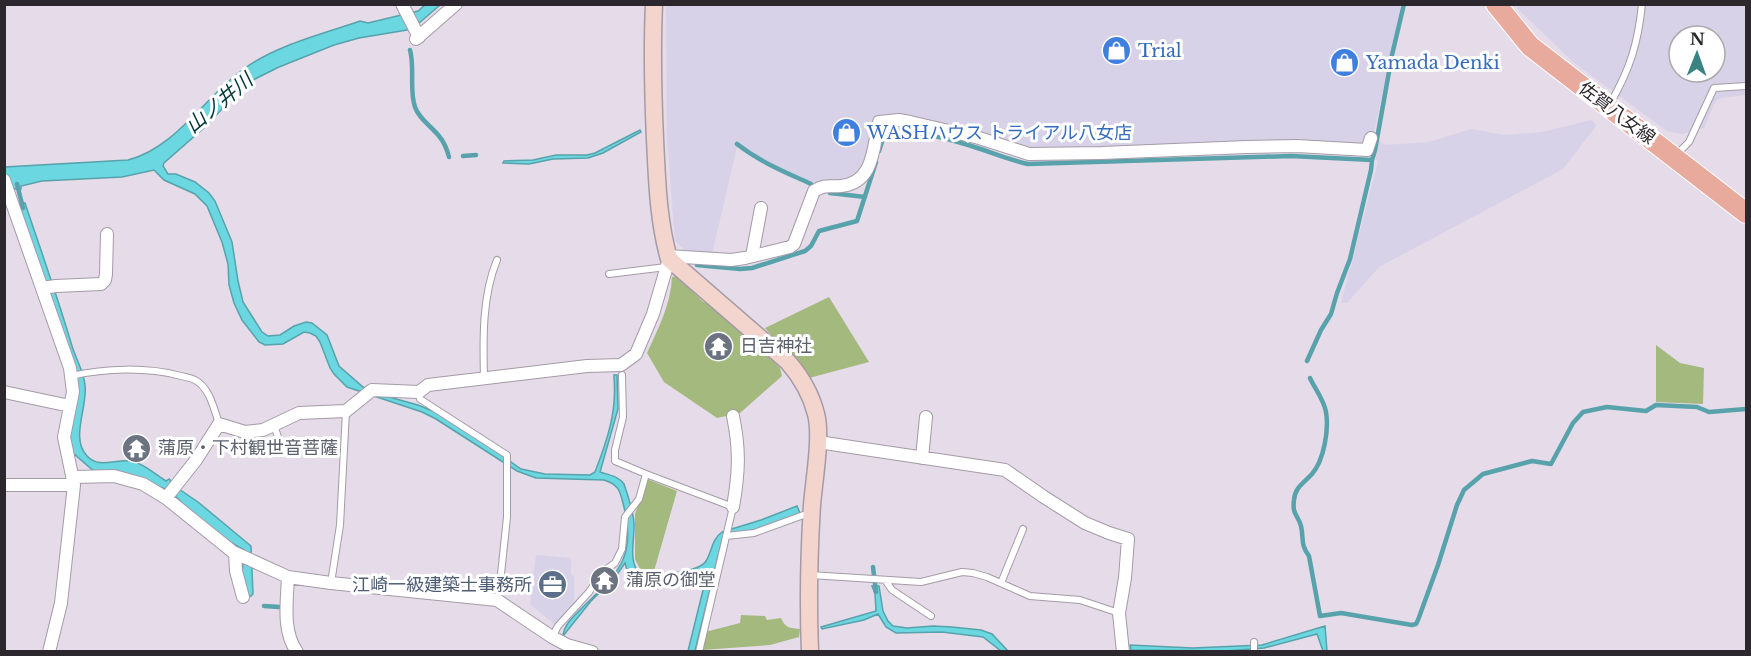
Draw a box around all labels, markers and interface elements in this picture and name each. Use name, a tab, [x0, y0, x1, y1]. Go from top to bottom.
north arrow	[1667, 24, 1727, 84]
text: N	[1690, 29, 1705, 49]
shop icon: Trial	[1101, 35, 1133, 67]
place label: Trial	[1138, 40, 1182, 62]
shop icon: Yamada Denki	[1329, 47, 1361, 79]
place label: Yamada Denki	[1365, 52, 1500, 74]
water label: 山ノ井川	[181, 67, 259, 138]
street label: 佐賀八女線	[1574, 77, 1660, 149]
shop icon: WASHハウス トライアル八女店	[830, 117, 862, 149]
place label: WASHハウス トライアル八女店	[866, 122, 1132, 144]
temple icon: 日吉神社	[703, 330, 735, 362]
place label: 日吉神社	[740, 335, 812, 357]
temple icon: 蒲原・下村観世音菩薩	[121, 432, 153, 464]
place label: 蒲原・下村観世音菩薩	[158, 437, 338, 459]
temple icon: 蒲原の御堂	[589, 564, 621, 596]
office icon: 江崎一級建築士事務所	[537, 569, 569, 601]
place label: 蒲原の御堂	[626, 569, 716, 591]
place label: 江崎一級建築士事務所	[352, 574, 532, 596]

